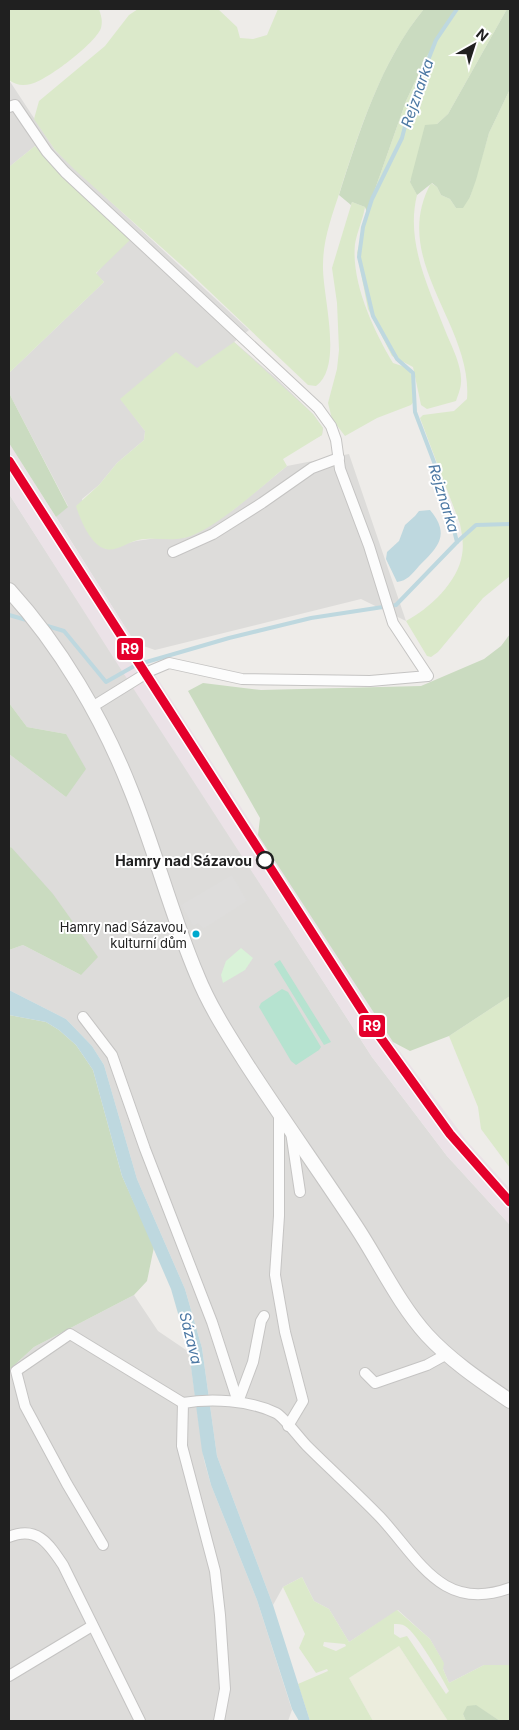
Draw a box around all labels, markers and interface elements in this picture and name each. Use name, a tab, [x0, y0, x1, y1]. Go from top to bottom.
north arrow	[449, 20, 499, 70]
text: N	[473, 25, 492, 44]
water label: Rejznarka	[396, 56, 438, 130]
water label: Rejznarka	[425, 461, 463, 535]
line badge: R9	[116, 637, 144, 661]
text: R9	[121, 640, 139, 657]
marker: Hamry nad Sázavou	[256, 851, 274, 869]
place label: Hamry nad Sázavou	[115, 852, 252, 869]
place label: Hamry nad Sázavou, kulturní dům	[60, 919, 187, 951]
marker: Hamry nad Sázavou, kulturní dům	[191, 929, 201, 939]
line badge: R9	[358, 1014, 386, 1038]
text: R9	[363, 1017, 381, 1034]
water label: Sázava	[175, 1310, 207, 1366]

